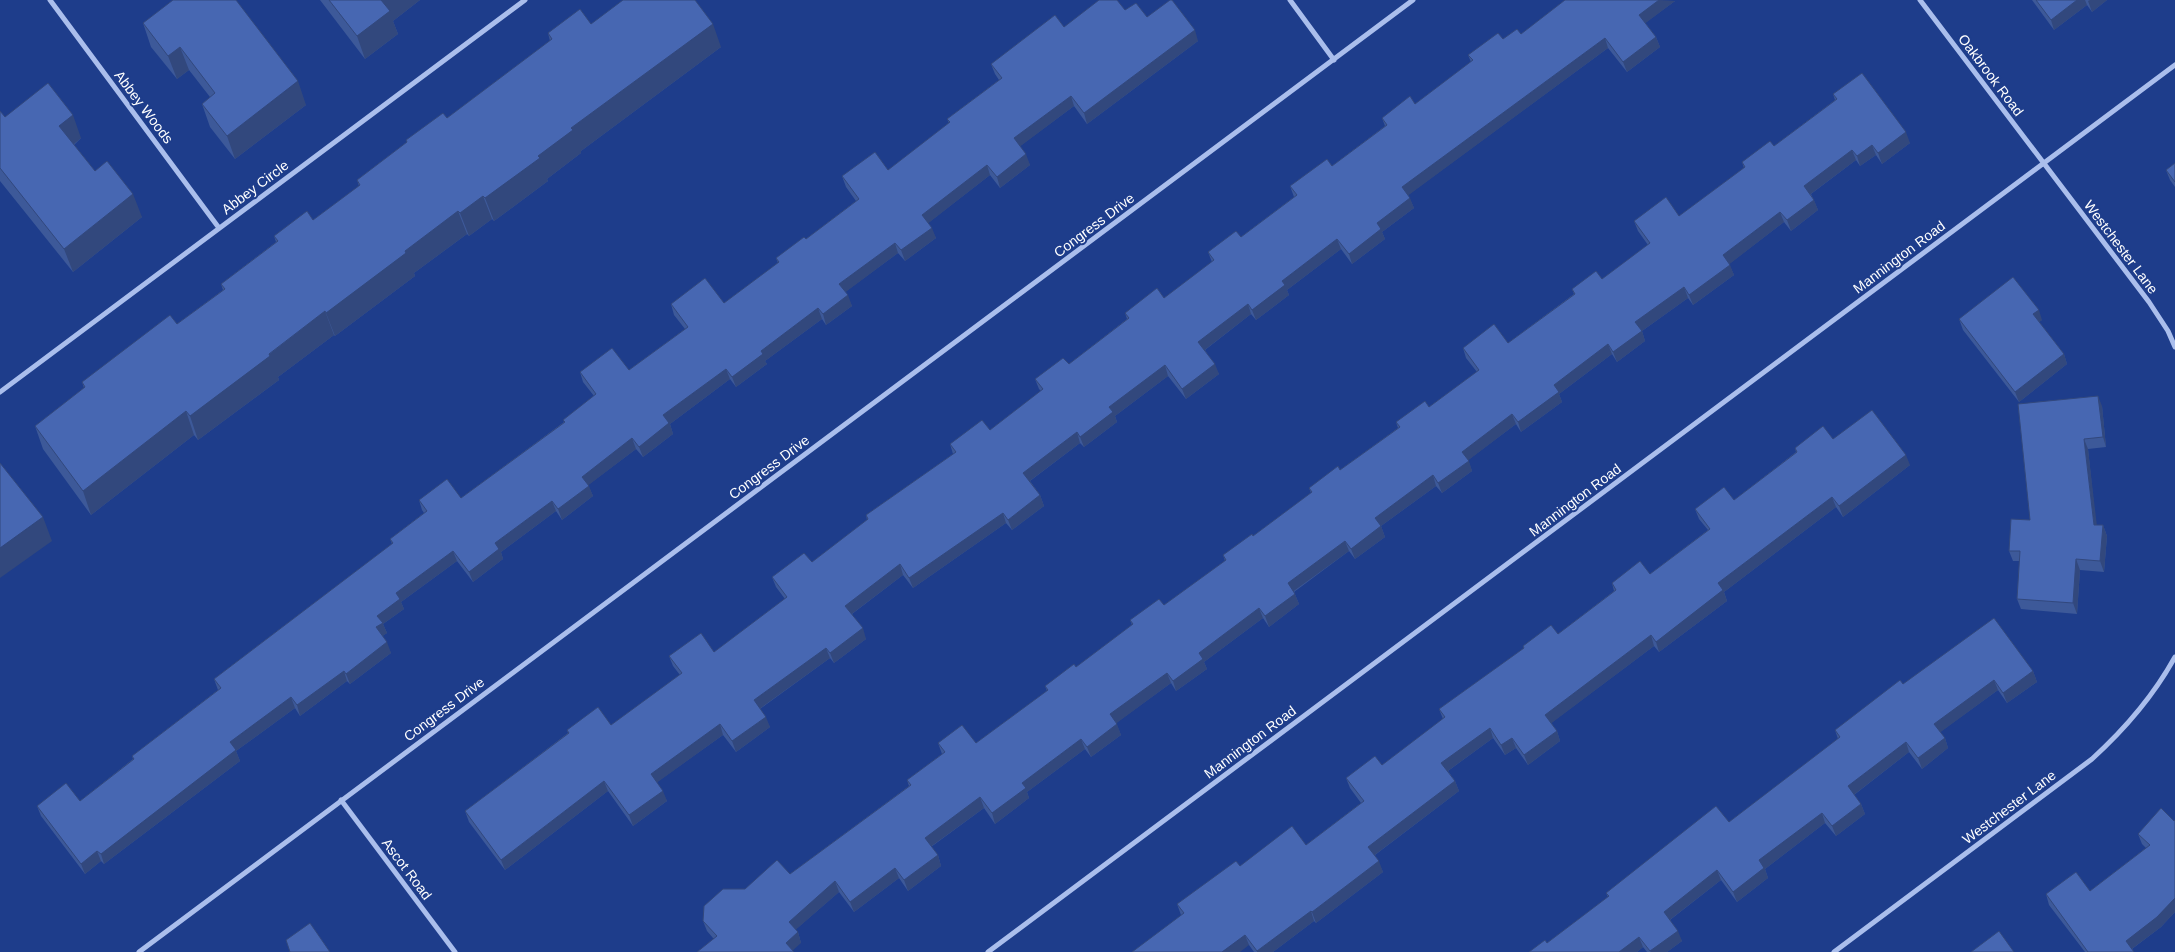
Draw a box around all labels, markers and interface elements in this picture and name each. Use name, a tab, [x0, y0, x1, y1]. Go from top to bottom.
street label: Oakbrook Road	[1955, 31, 2027, 119]
street label: Abbey Woods	[111, 67, 177, 147]
street label: Abbey Circle	[218, 157, 292, 217]
street label: Congress Drive	[1051, 189, 1138, 260]
street label: Westchester Lane	[2081, 197, 2161, 297]
street label: Mannington Road	[1850, 217, 1948, 297]
street label: Congress Drive	[726, 431, 813, 502]
street label: Mannington Road	[1526, 460, 1624, 540]
street label: Congress Drive	[401, 673, 488, 744]
street label: Mannington Road	[1201, 702, 1299, 782]
street label: Westchester Lane	[1959, 767, 2059, 847]
street label: Ascot Road	[379, 835, 435, 903]

